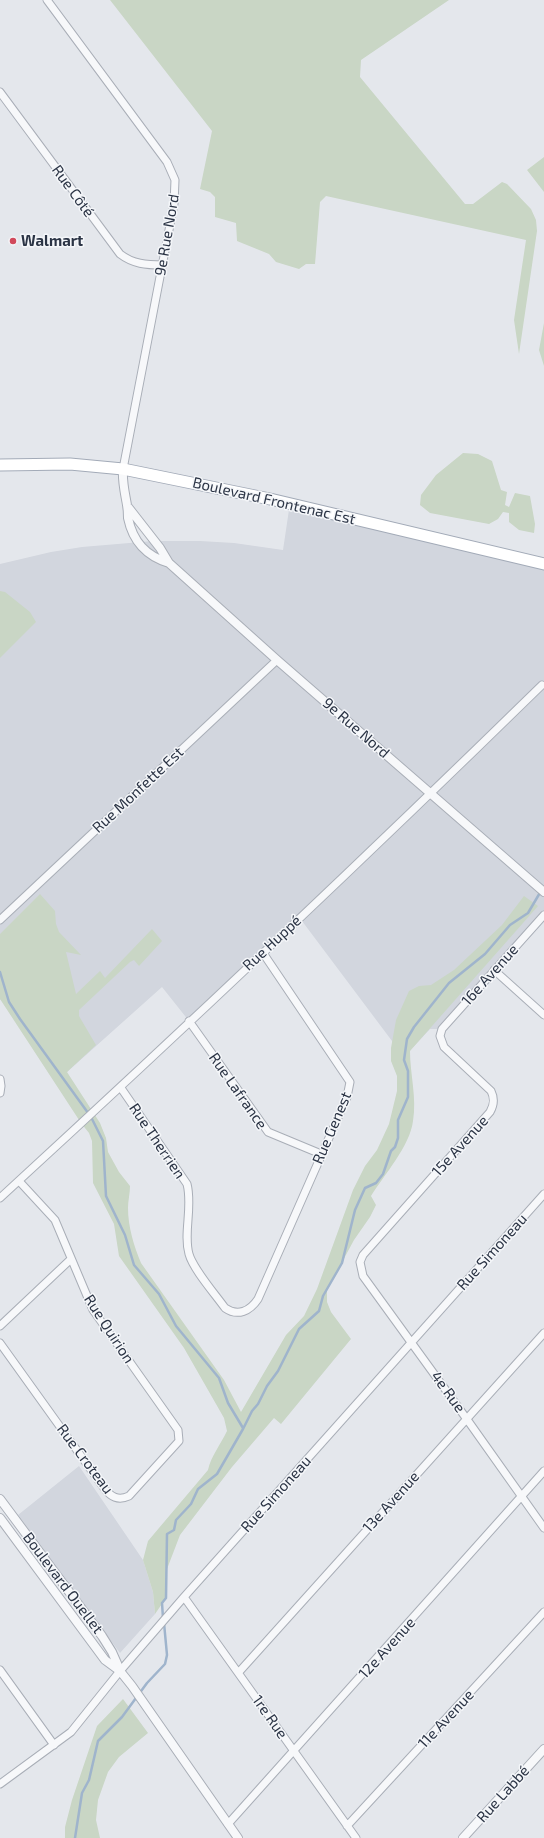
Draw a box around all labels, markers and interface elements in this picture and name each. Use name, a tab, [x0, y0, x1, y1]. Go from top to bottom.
street label: Rue Côté	[48, 161, 98, 221]
street label: 9e Rue Nord	[151, 193, 183, 277]
place label: Walmart	[21, 232, 83, 250]
marker: Walmart	[8, 236, 18, 246]
street label: Boulevard Frontenac Est	[191, 473, 357, 529]
street label: 9e Rue Nord	[319, 694, 393, 762]
street label: Rue Monfette Est	[89, 743, 187, 837]
street label: Rue Huppé	[239, 911, 305, 975]
street label: 16e Avenue	[458, 941, 522, 1009]
street label: Rue Lafrance	[205, 1049, 271, 1133]
street label: Rue Genest	[309, 1089, 355, 1167]
street label: Rue Therrien	[125, 1100, 189, 1182]
street label: 15e Avenue	[428, 1112, 492, 1180]
street label: Rue Simoneau	[453, 1210, 531, 1294]
street label: Rue Quirion	[80, 1291, 138, 1367]
street label: 4e Rue	[427, 1368, 469, 1416]
street label: Rue Croteau	[53, 1421, 117, 1497]
street label: Rue Simoneau	[237, 1452, 315, 1536]
street label: 13e Avenue	[359, 1468, 423, 1536]
street label: Boulevard Ouellet	[19, 1529, 107, 1637]
street label: 12e Avenue	[355, 1614, 419, 1682]
street label: 11e Avenue	[414, 1686, 478, 1752]
street label: 1re Rue	[249, 1692, 291, 1742]
street label: Rue Labbé	[473, 1762, 533, 1826]

